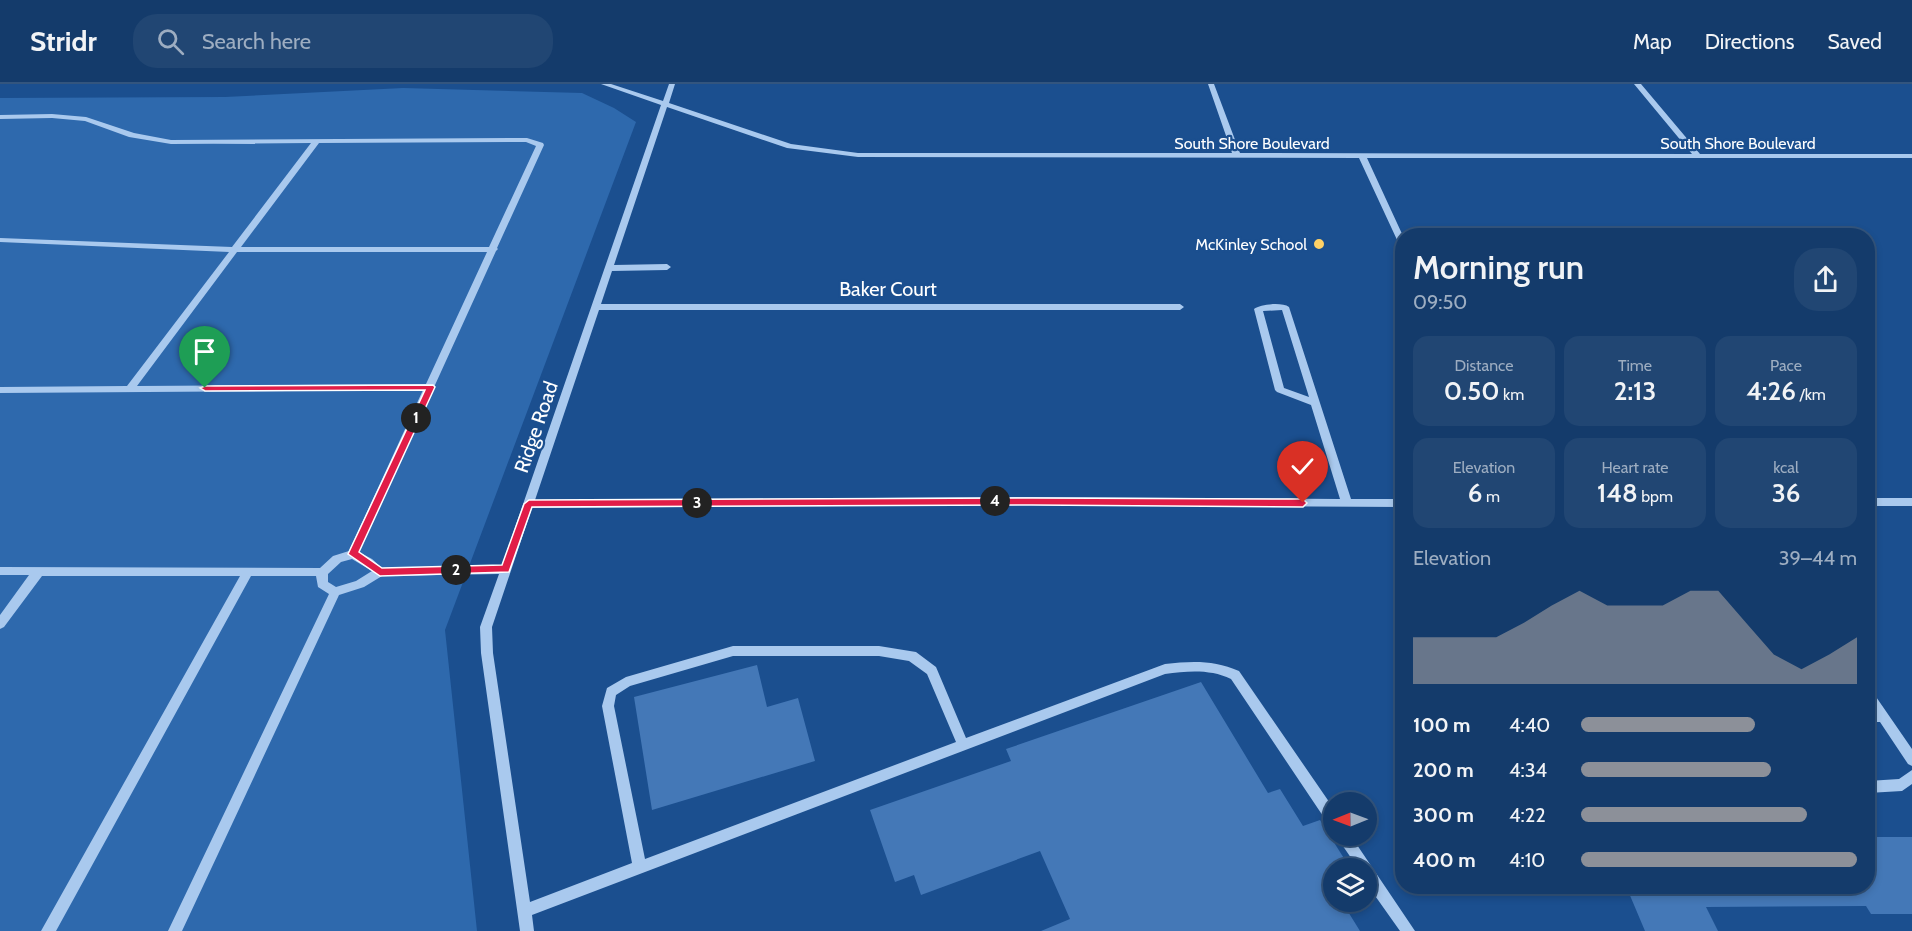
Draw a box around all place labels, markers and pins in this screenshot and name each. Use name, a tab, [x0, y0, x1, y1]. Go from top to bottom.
place label: McKinley School	[1195, 235, 1307, 254]
marker: McKinley School	[1312, 237, 1326, 251]
pin	[179, 326, 230, 388]
pin: 1	[401, 403, 431, 433]
pin	[1277, 441, 1328, 503]
pin: 4	[980, 486, 1010, 516]
pin: 3	[682, 488, 712, 518]
pin: 2	[441, 555, 471, 585]

